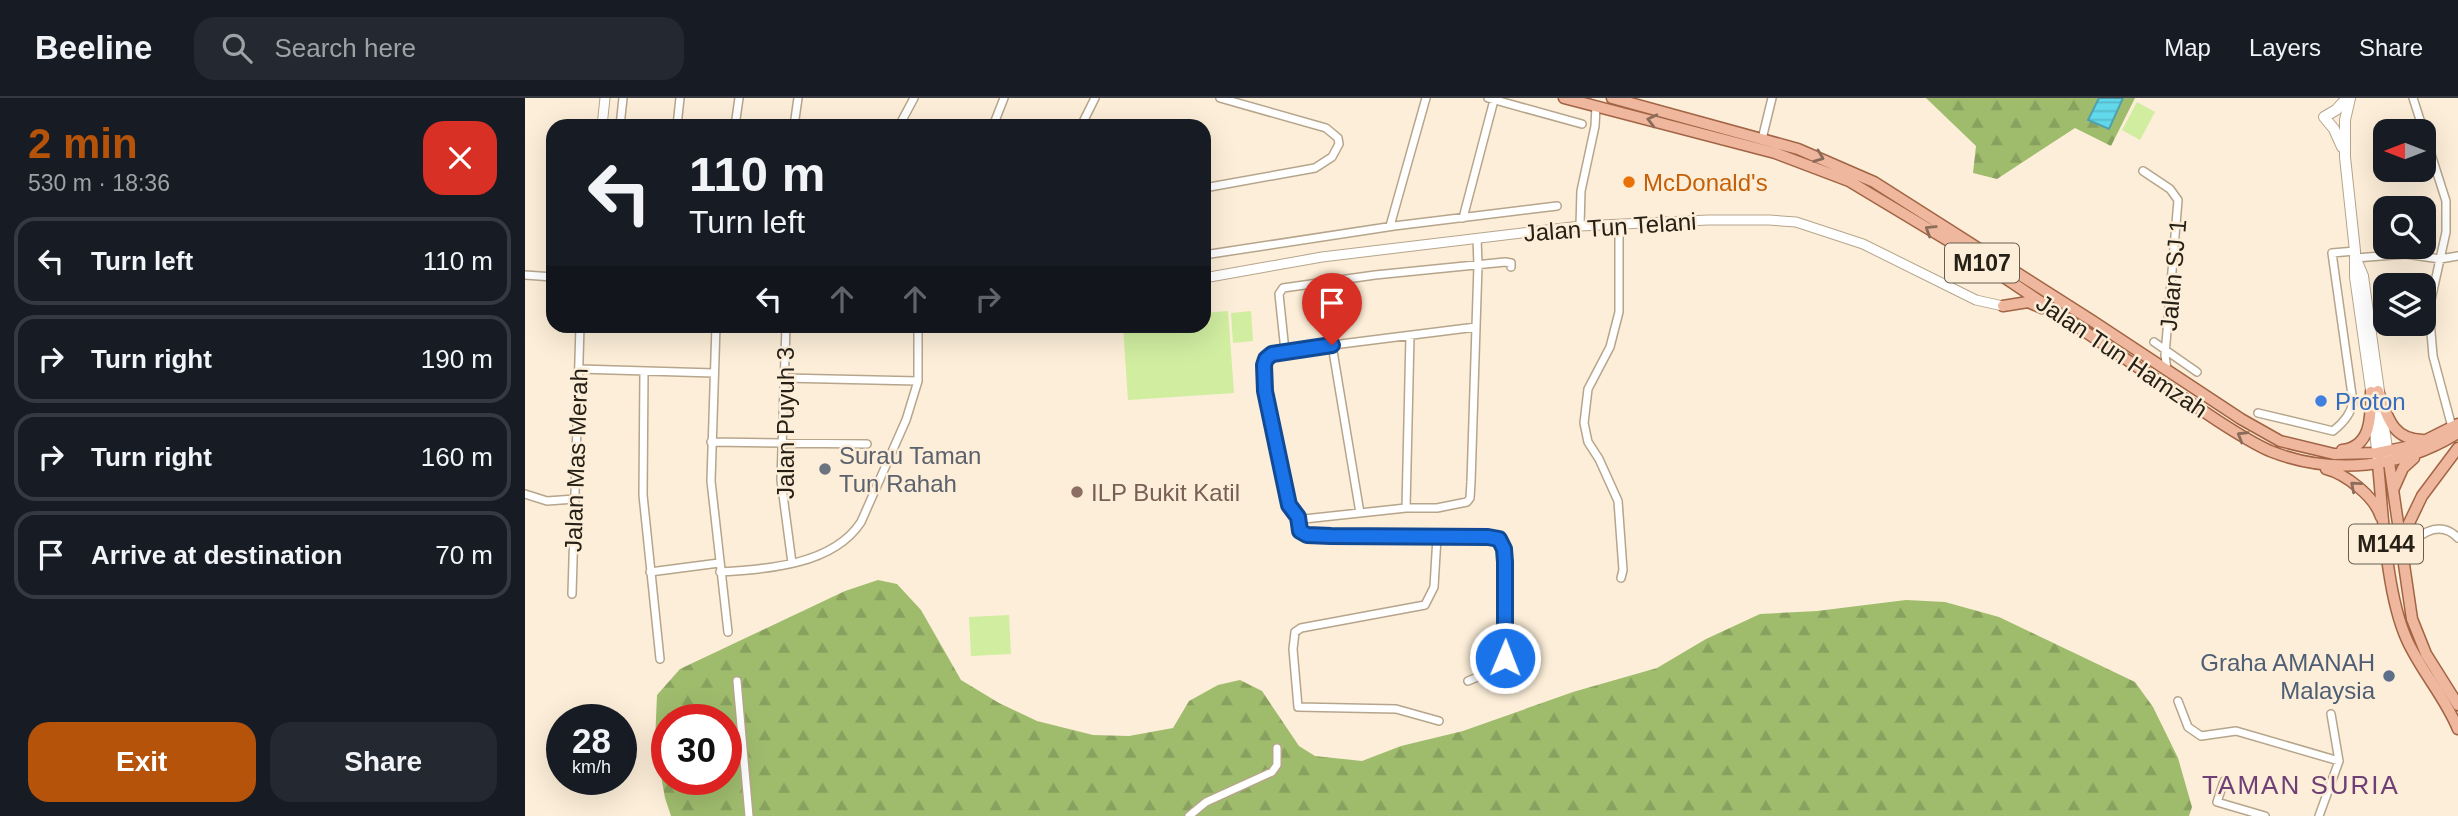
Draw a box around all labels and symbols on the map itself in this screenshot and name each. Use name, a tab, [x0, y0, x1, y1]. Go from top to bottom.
one-way arrow	[1646, 114, 1658, 128]
north arrow	[2373, 119, 2436, 182]
one-way arrow	[1812, 149, 1824, 163]
place label: McDonald's	[1643, 169, 1768, 196]
marker: McDonald's	[1621, 174, 1637, 190]
street label: Jalan Tun Telani	[1523, 207, 1697, 247]
street label: Jalan SJ 1	[2155, 218, 2191, 332]
one-way arrow	[1924, 225, 1937, 238]
road number: M107	[1945, 244, 2019, 282]
pin	[1302, 273, 1362, 345]
street label: Jalan Tun Hamzah	[2032, 289, 2212, 423]
street label: Jalan Puyuh 3	[772, 347, 799, 499]
street label: Jalan Mas Merah	[559, 368, 593, 552]
place label: Proton	[2335, 388, 2406, 415]
marker: Proton	[2313, 393, 2329, 409]
one-way arrow	[2237, 431, 2249, 444]
place label: Surau Taman Tun Rahah	[839, 442, 981, 497]
marker: Surau Taman Tun Rahah	[817, 461, 833, 477]
place label: ILP Bukit Katil	[1091, 479, 1240, 506]
one-way arrow	[2350, 482, 2363, 494]
marker: ILP Bukit Katil	[1069, 484, 1085, 500]
road number: M144	[2349, 524, 2423, 564]
position arrow	[1468, 621, 1542, 695]
place label: Graha AMANAH Malaysia	[2200, 649, 2376, 704]
marker: Graha AMANAH Malaysia	[2381, 668, 2397, 684]
speed limit sign: 30	[651, 704, 742, 795]
district label: TAMAN SURIA	[2202, 770, 2400, 800]

